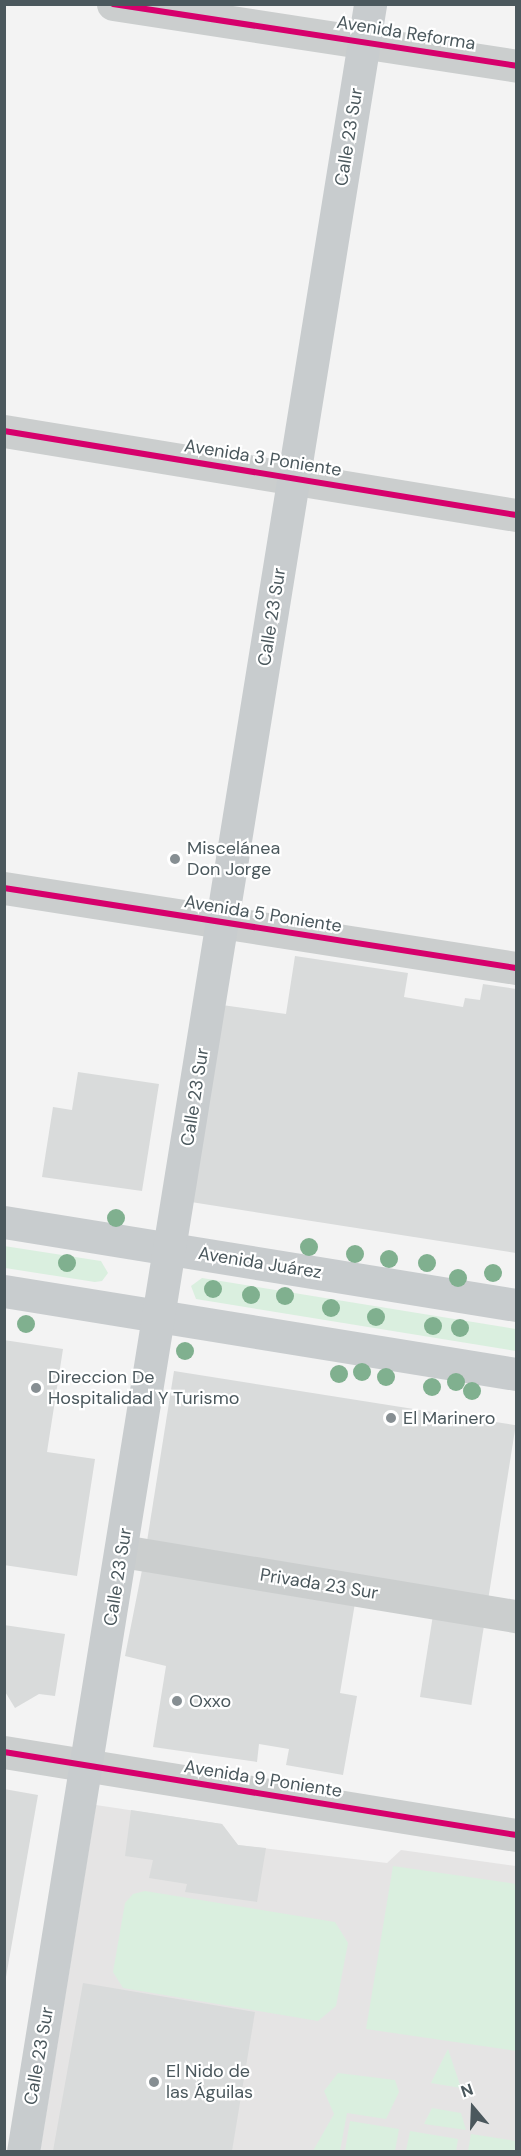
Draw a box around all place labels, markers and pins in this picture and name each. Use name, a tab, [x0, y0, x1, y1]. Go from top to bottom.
place label: Miscelánea Don Jorge	[187, 838, 280, 880]
marker: Miscelánea Don Jorge	[168, 852, 182, 866]
place label: Direccion De Hospitalidad Y Turismo	[48, 1367, 239, 1410]
marker: Direccion De Hospitalidad Y Turismo	[29, 1381, 43, 1395]
place label: El Marinero	[403, 1407, 495, 1429]
marker: El Marinero	[384, 1411, 398, 1425]
place label: Oxxo	[189, 1690, 231, 1712]
marker: Oxxo	[170, 1694, 184, 1708]
place label: El Nido de las Águilas	[166, 2061, 253, 2104]
marker: El Nido de las Águilas	[147, 2075, 161, 2089]

